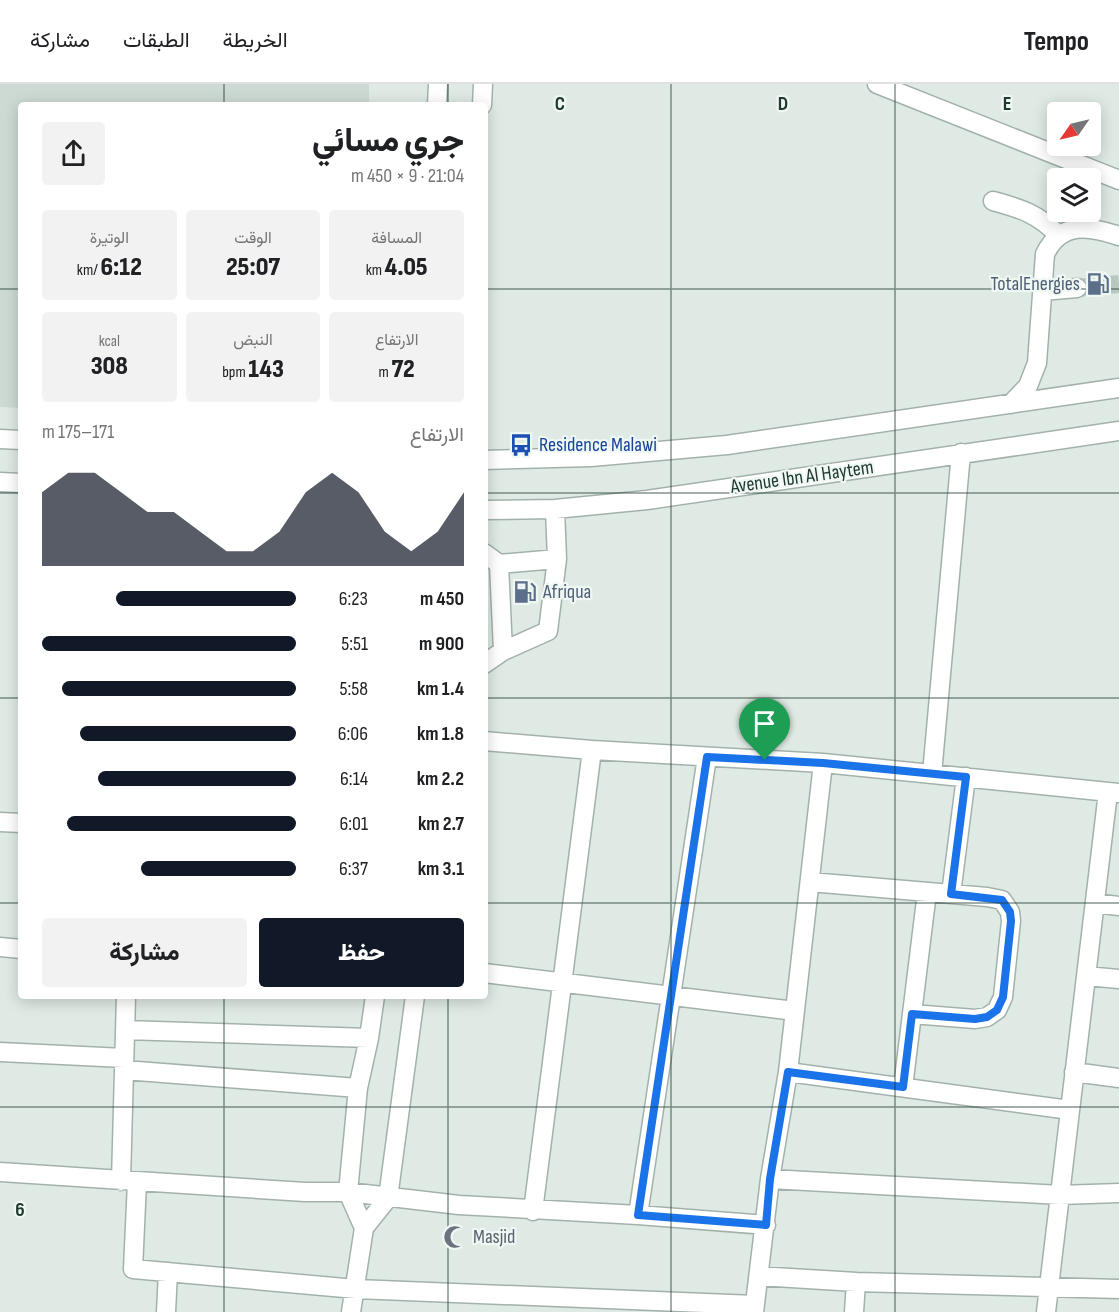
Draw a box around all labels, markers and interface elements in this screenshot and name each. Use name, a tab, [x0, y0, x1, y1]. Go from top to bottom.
text: Tempo	[1024, 25, 1089, 58]
text: مشاركة	[30, 28, 90, 53]
text: الطبقات	[123, 28, 190, 53]
text: الخريطة	[223, 28, 288, 53]
text: C	[555, 92, 565, 116]
text: D	[778, 92, 788, 116]
text: E	[1003, 92, 1011, 116]
north arrow	[1047, 102, 1101, 156]
map controls	[1047, 102, 1101, 222]
text: جري مسائي	[312, 121, 464, 161]
button: share	[42, 122, 105, 185]
text: 21:04 · 9 × 450 m	[351, 164, 464, 188]
button: layers	[1047, 168, 1101, 222]
text: الوتيرة	[90, 229, 129, 248]
text: الوقت	[234, 229, 272, 248]
text: المسافة	[371, 229, 422, 248]
text: 6:12	[100, 252, 142, 283]
text: 25:07	[226, 252, 280, 283]
text: 4.05	[385, 252, 428, 283]
text: /km	[77, 261, 100, 280]
text: km	[366, 261, 385, 280]
fuel station icon: TotalEnergies	[1085, 271, 1111, 297]
place label: TotalEnergies	[991, 272, 1080, 296]
text: النبض	[233, 331, 273, 350]
text: الارتفاع	[375, 331, 418, 350]
text: kcal	[99, 332, 120, 351]
text: 308	[91, 351, 128, 382]
text: 143	[248, 354, 284, 385]
text: 72	[391, 354, 415, 385]
text: bpm	[222, 363, 248, 382]
text: m	[379, 363, 391, 382]
text: 171–175 m	[42, 420, 114, 444]
text: الارتفاع	[410, 423, 464, 447]
bus stop icon: Residence Malawi	[508, 432, 534, 458]
place label: Residence Malawi	[539, 433, 657, 457]
street label: Avenue Ibn Al Haytem	[728, 455, 875, 499]
fuel station icon: Afriqua	[512, 579, 538, 605]
place label: Afriqua	[542, 580, 591, 604]
text: 6:23	[339, 587, 368, 611]
text: 450 m	[420, 587, 464, 611]
text: 5:51	[341, 632, 368, 656]
text: 900 m	[419, 632, 464, 656]
text: 5:58	[339, 677, 368, 701]
text: 1.4 km	[417, 677, 464, 701]
pin	[739, 698, 790, 760]
icon: arrive	[748, 707, 781, 740]
text: 6:06	[338, 722, 368, 746]
text: 1.8 km	[417, 722, 464, 746]
text: 6:14	[340, 767, 368, 791]
text: 2.2 km	[417, 767, 464, 791]
text: 6:01	[340, 812, 368, 836]
text: 2.7 km	[418, 812, 464, 836]
text: 6:37	[339, 857, 368, 881]
text: 3.1 km	[418, 857, 464, 881]
button: مشاركة	[42, 918, 247, 987]
button: حفظ	[259, 918, 464, 987]
text: 6	[15, 1198, 25, 1222]
mosque icon: Masjid	[442, 1224, 468, 1250]
place label: Masjid	[473, 1225, 515, 1249]

